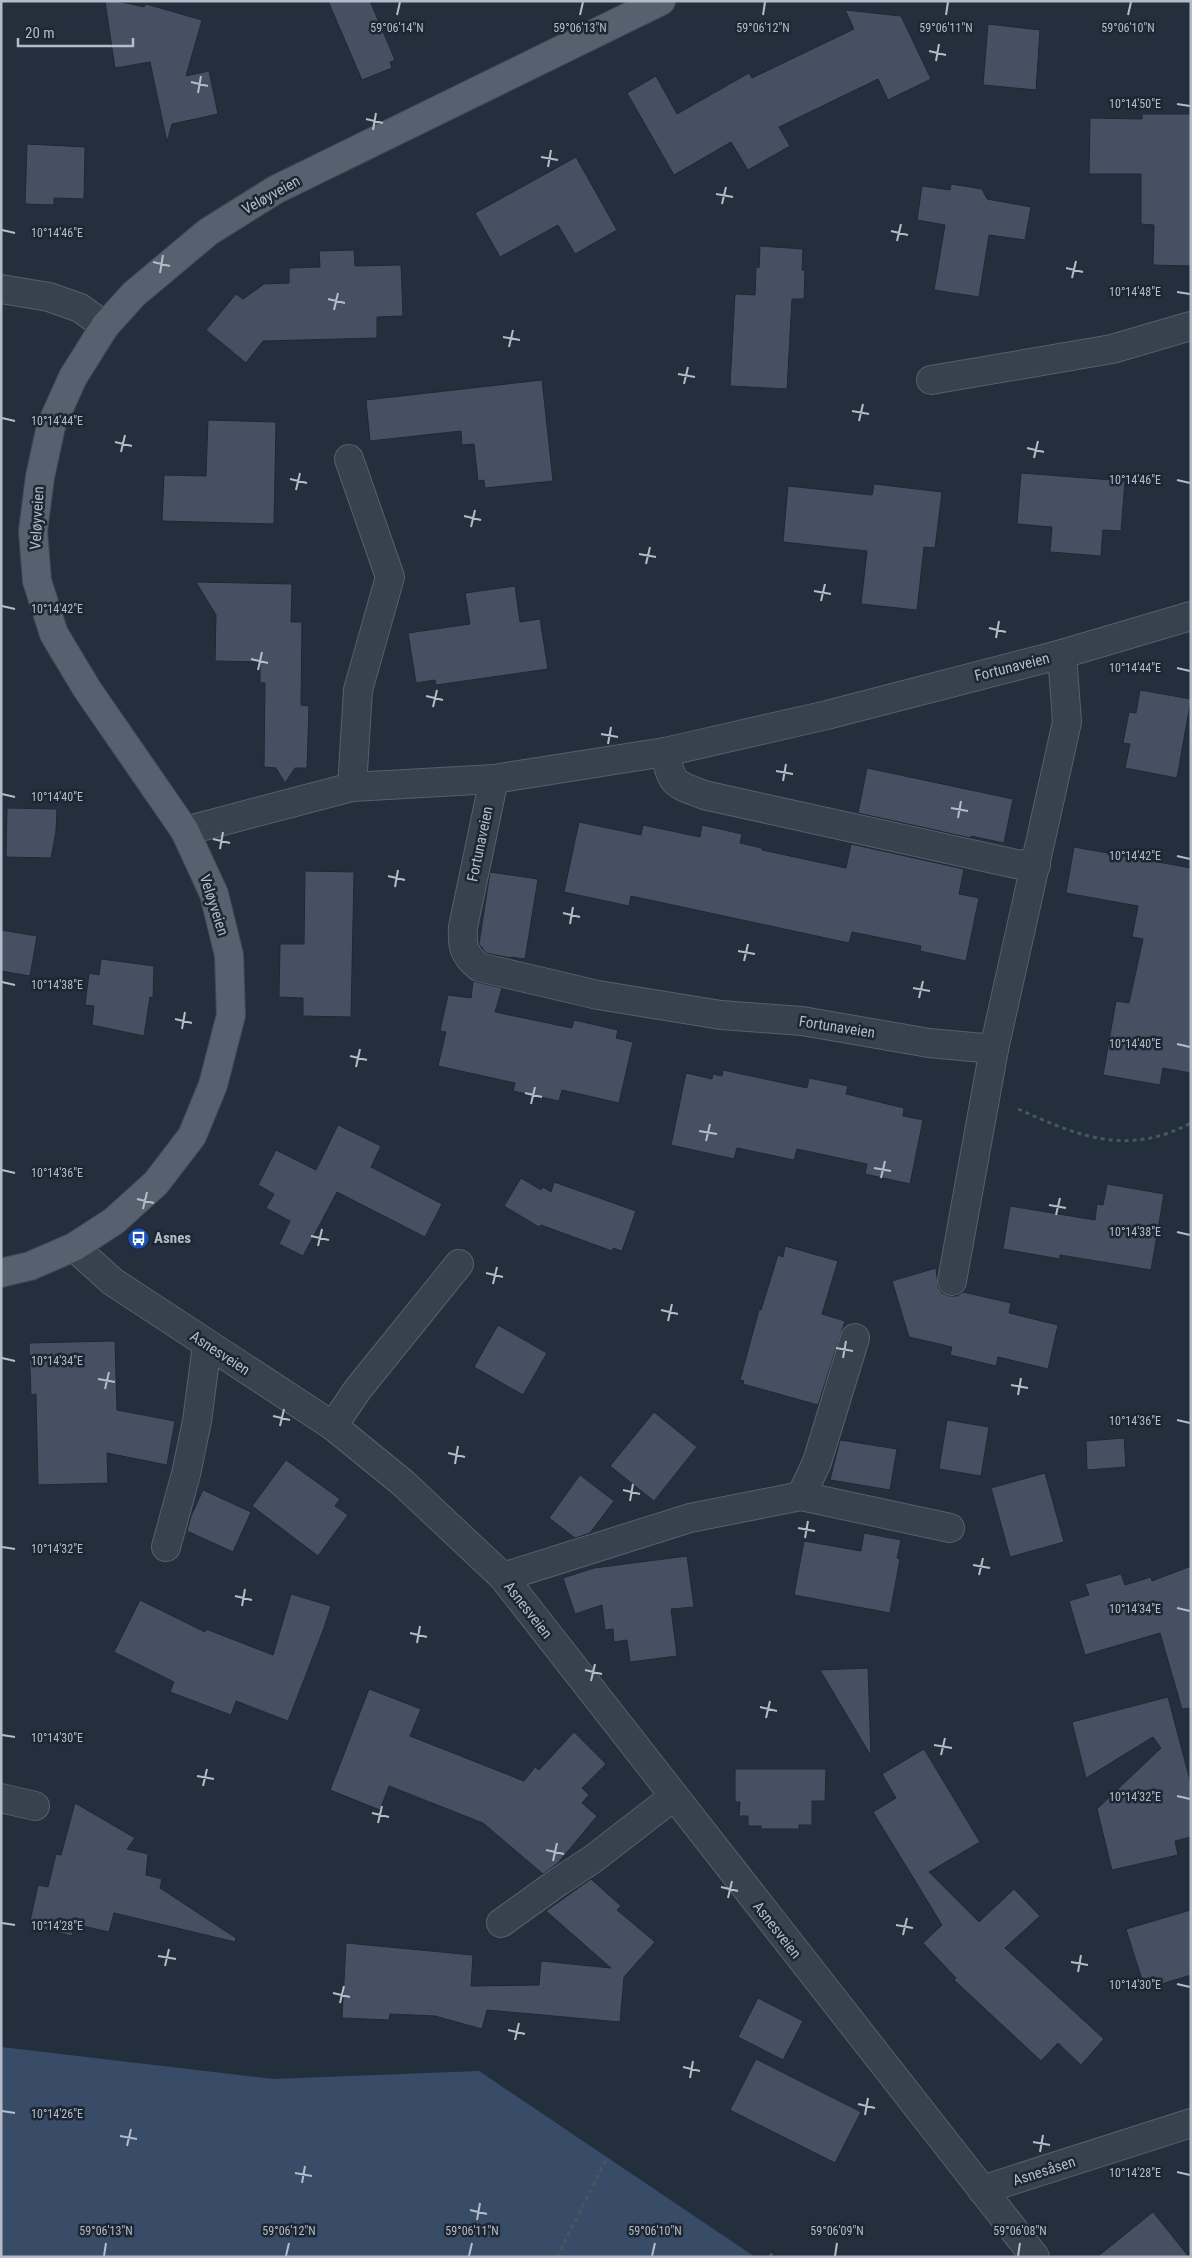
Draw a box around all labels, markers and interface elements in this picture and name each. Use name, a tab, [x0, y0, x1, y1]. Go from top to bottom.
scale bar	[18, 15, 132, 47]
text: 59°06'14"N	[370, 21, 424, 35]
text: 59°06'13"N	[553, 21, 607, 35]
text: 59°06'12"N	[736, 21, 790, 35]
text: 59°06'11"N	[919, 21, 973, 35]
text: 59°06'10"N	[1101, 21, 1155, 35]
text: 20 m	[25, 24, 55, 42]
text: 10°14'50"E	[1109, 97, 1161, 111]
street label: Veløyveien	[239, 172, 303, 218]
text: 10°14'46"E	[31, 226, 83, 240]
text: 10°14'48"E	[1109, 285, 1161, 299]
text: 10°14'44"E	[31, 414, 83, 428]
text: 10°14'46"E	[1109, 473, 1161, 487]
street label: Veløyveien	[26, 486, 48, 550]
text: 10°14'42"E	[31, 602, 83, 616]
street label: Fortunaveien	[973, 649, 1051, 685]
text: 10°14'44"E	[1109, 661, 1161, 675]
text: 10°14'40"E	[31, 790, 83, 804]
street label: Fortunaveien	[463, 805, 497, 883]
text: 10°14'42"E	[1109, 849, 1161, 863]
street label: Veløyveien	[196, 872, 232, 938]
text: 10°14'38"E	[31, 978, 83, 992]
street label: Fortunaveien	[798, 1012, 876, 1042]
text: 10°14'40"E	[1109, 1037, 1161, 1051]
text: 10°14'36"E	[31, 1166, 83, 1180]
text: 10°14'38"E	[1109, 1225, 1161, 1239]
bus stop icon: Asnes	[126, 1226, 150, 1250]
place label: Asnes	[154, 1229, 191, 1247]
street label: Asnesveien	[187, 1327, 253, 1379]
text: 10°14'34"E	[31, 1354, 83, 1368]
text: 10°14'36"E	[1109, 1414, 1161, 1428]
text: 10°14'32"E	[31, 1542, 83, 1556]
street label: Asnesveien	[500, 1578, 556, 1642]
text: 10°14'34"E	[1109, 1602, 1161, 1616]
text: 10°14'30"E	[31, 1731, 83, 1745]
text: 10°14'32"E	[1109, 1790, 1161, 1804]
street label: Asnesveien	[749, 1898, 805, 1962]
text: 10°14'28"E	[31, 1919, 83, 1933]
text: 10°14'30"E	[1109, 1978, 1161, 1992]
text: 10°14'26"E	[31, 2107, 83, 2121]
street label: Asnesåsen	[1010, 2152, 1078, 2190]
text: 10°14'28"E	[1109, 2166, 1161, 2180]
text: 59°06'13"N	[79, 2224, 133, 2238]
text: 59°06'12"N	[262, 2224, 316, 2238]
text: 59°06'11"N	[445, 2224, 499, 2238]
text: 59°06'10"N	[628, 2224, 682, 2238]
text: 59°06'09"N	[810, 2224, 864, 2238]
text: 59°06'08"N	[993, 2224, 1047, 2238]

